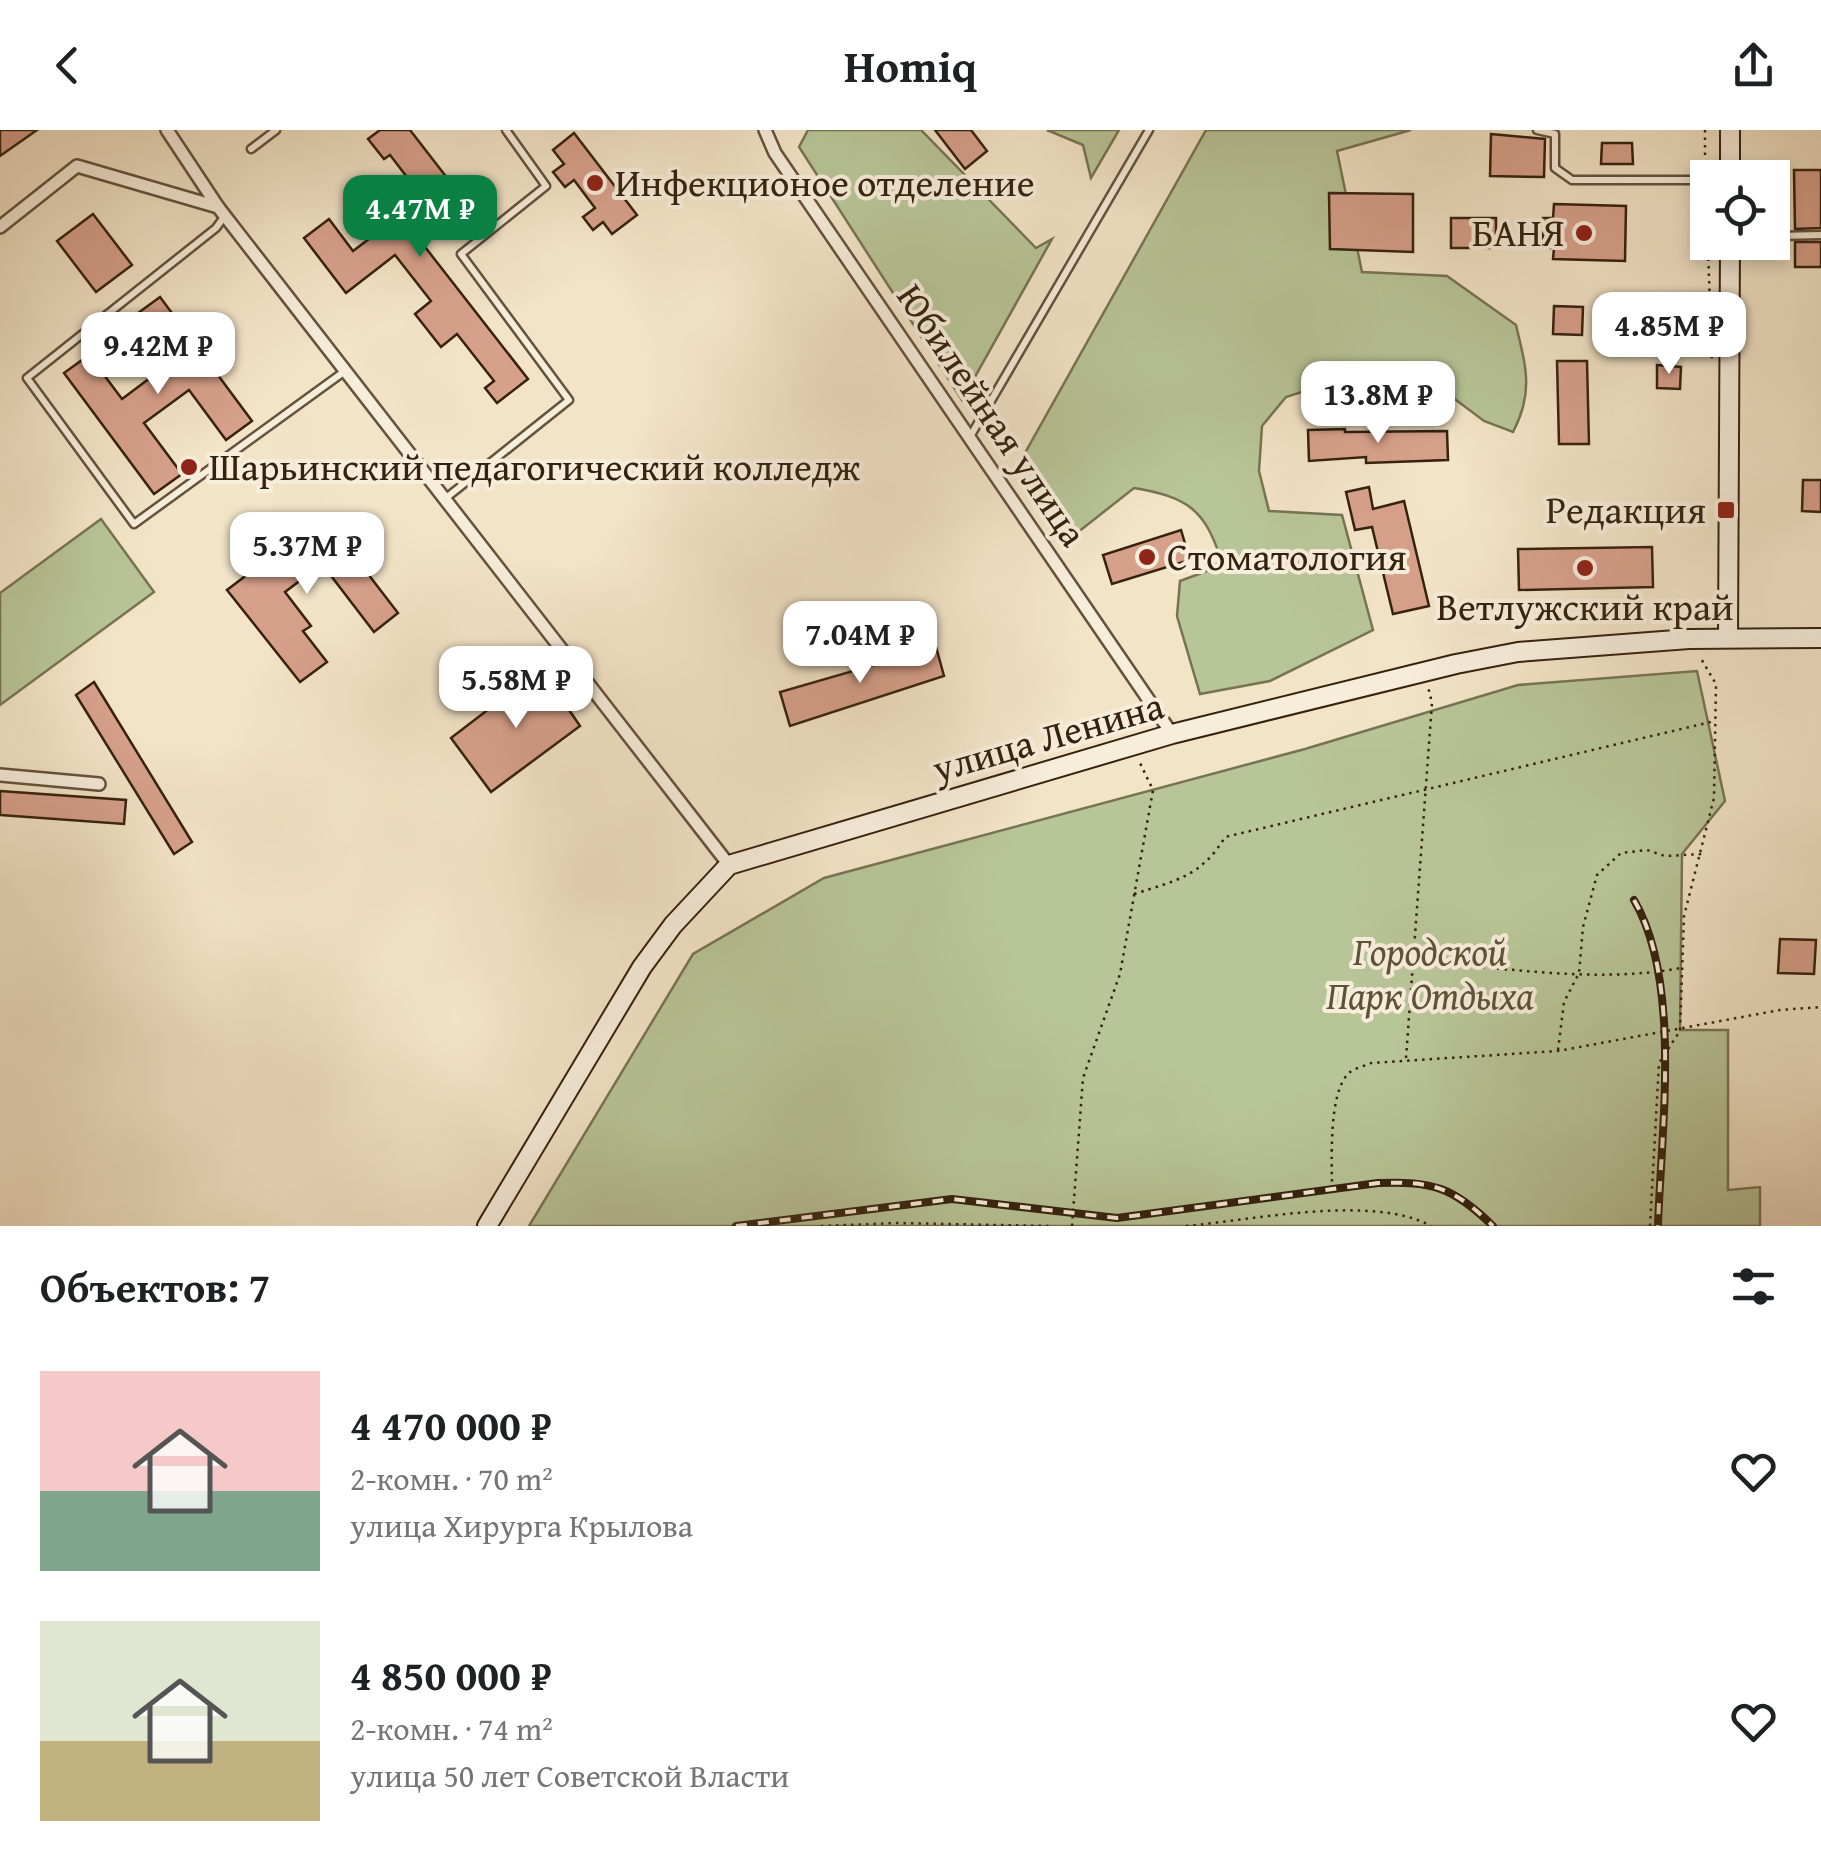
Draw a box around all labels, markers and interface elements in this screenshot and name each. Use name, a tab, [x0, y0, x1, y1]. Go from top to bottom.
text: Homiq	[844, 33, 977, 98]
icon: back	[40, 38, 95, 93]
icon: share	[1726, 38, 1781, 93]
place label: Инфекционое отделение	[615, 154, 1035, 210]
map controls	[1690, 160, 1790, 260]
button: locate	[1690, 160, 1790, 260]
marker: Инфекционое отделение	[584, 172, 606, 194]
pin: 4.47M ₽	[328, 175, 512, 260]
text: 4.47M ₽	[365, 184, 475, 231]
place label: БАНЯ	[1472, 204, 1564, 260]
marker: БАНЯ	[1573, 222, 1595, 244]
street label: Юбилейная улица	[884, 272, 1102, 557]
pin: 4.85M ₽	[1577, 292, 1761, 377]
text: 4.85M ₽	[1614, 301, 1724, 348]
pin: 9.42M ₽	[66, 312, 250, 397]
text: 9.42M ₽	[103, 321, 213, 368]
pin: 13.8M ₽	[1286, 361, 1470, 446]
text: 13.8M ₽	[1323, 370, 1433, 417]
place label: Шарьинский педагогический колледж	[209, 438, 860, 494]
marker: Шарьинский педагогический колледж	[178, 456, 200, 478]
place label: Редакция	[1546, 481, 1706, 537]
marker: Редакция	[1715, 499, 1737, 521]
pin: 5.37M ₽	[215, 512, 399, 597]
text: 5.37M ₽	[252, 521, 362, 568]
place label: Стоматология	[1167, 528, 1407, 584]
marker: Стоматология	[1136, 546, 1158, 568]
marker: Ветлужский край	[1574, 557, 1596, 579]
place label: Ветлужский край	[1436, 578, 1734, 634]
pin: 7.04M ₽	[768, 601, 952, 686]
text: 7.04M ₽	[805, 610, 915, 657]
pin: 5.58M ₽	[424, 646, 608, 731]
text: 5.58M ₽	[461, 655, 571, 702]
street label: улица Ленина	[925, 676, 1170, 796]
park label: Городской Парк Отдыха	[1326, 923, 1534, 1023]
text: Объектов: 7	[40, 1256, 270, 1317]
icon: filters	[1726, 1259, 1781, 1314]
text: 4 470 000 ₽	[350, 1394, 552, 1455]
icon: home	[120, 1411, 240, 1531]
icon: heart	[1726, 1444, 1781, 1499]
text: 2-комн. · 70 m²	[350, 1455, 553, 1502]
text: улица Хирурга Крылова	[350, 1502, 693, 1549]
text: 4 850 000 ₽	[350, 1644, 552, 1705]
icon: home	[120, 1661, 240, 1781]
icon: heart	[1726, 1694, 1781, 1749]
text: 2-комн. · 74 m²	[350, 1705, 553, 1752]
text: улица 50 лет Советской Власти	[350, 1752, 789, 1799]

